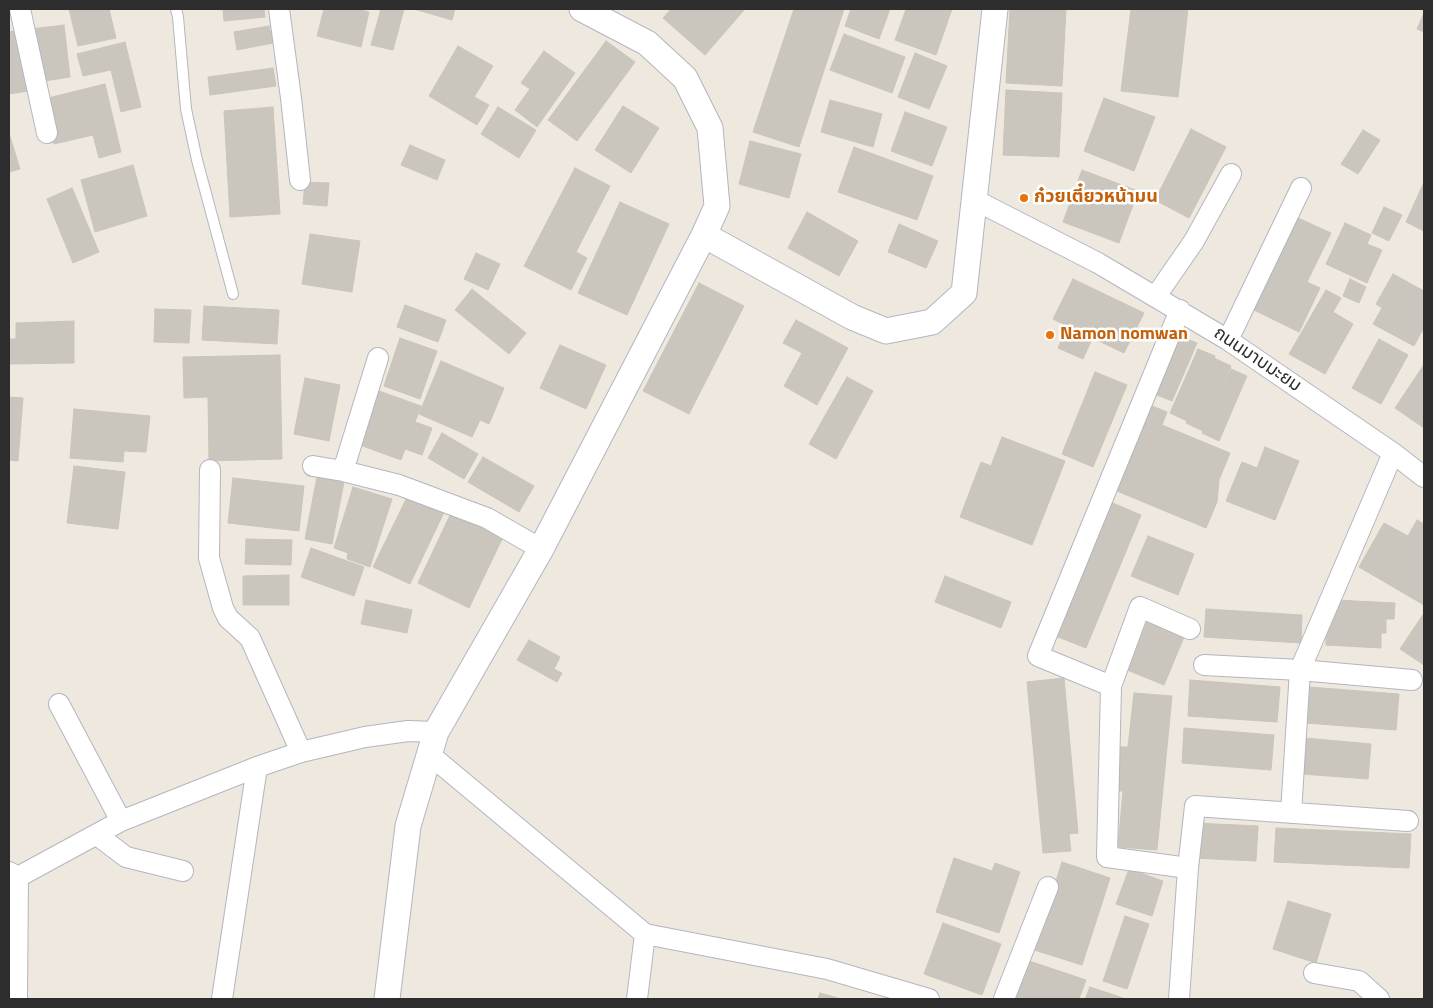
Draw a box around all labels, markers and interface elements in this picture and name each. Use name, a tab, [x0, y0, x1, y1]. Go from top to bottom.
place label: ก๋วยเตี๋ยวหน้ามน	[1034, 187, 1158, 209]
marker: ก๋วยเตี๋ยวหน้ามน	[1018, 192, 1030, 204]
street label: ถนนมาบมะยม	[1209, 323, 1305, 397]
place label: Namon nomwan	[1060, 324, 1188, 346]
marker: Namon nomwan	[1044, 329, 1056, 341]

